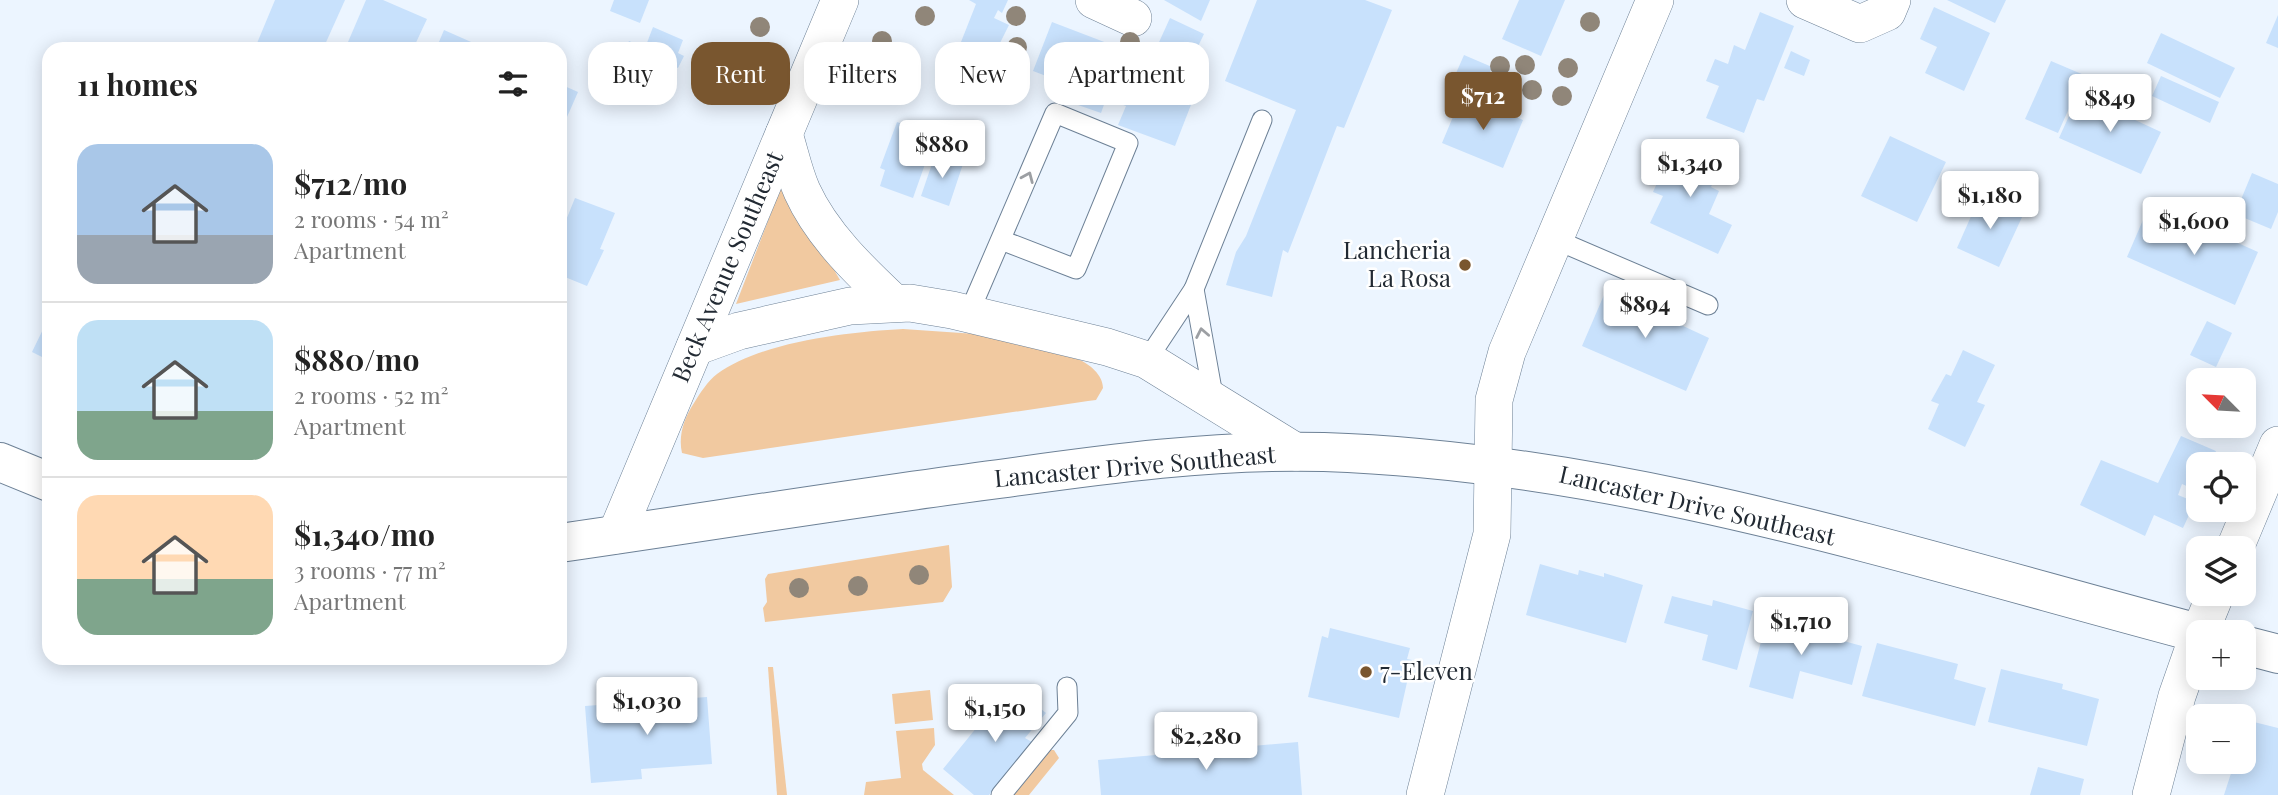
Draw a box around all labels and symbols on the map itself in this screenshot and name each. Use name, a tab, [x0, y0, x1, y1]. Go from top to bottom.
pin: $712	[1442, 72, 1524, 132]
pin: $849	[2069, 74, 2151, 134]
pin: $880	[901, 120, 983, 180]
pin: $1,340	[1633, 140, 1747, 199]
street label: Beck Avenue Southeast	[663, 145, 790, 387]
one-way arrow	[1020, 172, 1034, 184]
pin: $1,180	[1933, 172, 2047, 231]
pin: $1,600	[2137, 198, 2251, 257]
place label: Lancheria La Rosa	[1343, 233, 1451, 293]
marker: Lancheria La Rosa	[1457, 257, 1473, 273]
pin: $894	[1604, 280, 1686, 340]
one-way arrow	[1195, 327, 1210, 339]
north arrow	[2186, 368, 2256, 438]
street label: Lancaster Drive Southeast	[993, 437, 1277, 493]
street label: Lancaster Drive Southeast	[1556, 457, 1839, 551]
pin: $1,710	[1744, 598, 1858, 657]
place label: 7-Eleven	[1380, 654, 1473, 686]
marker: 7-Eleven	[1358, 664, 1374, 680]
pin: $1,030	[590, 678, 704, 737]
pin: $1,150	[938, 684, 1052, 744]
pin: $2,280	[1149, 712, 1263, 772]

